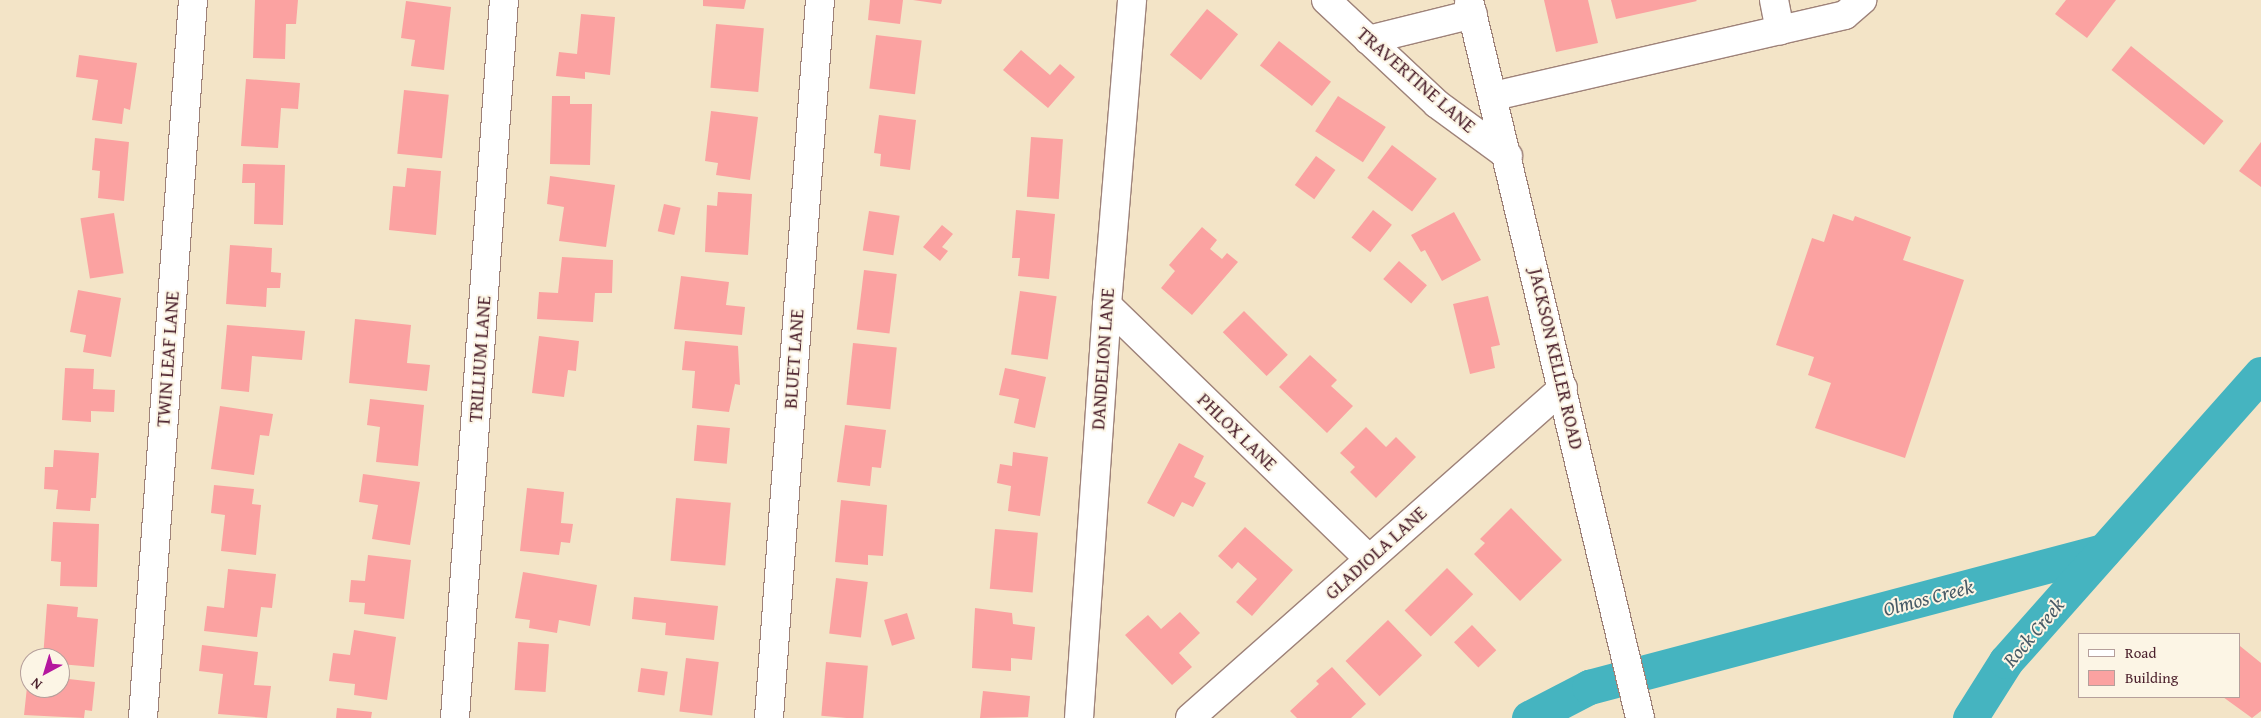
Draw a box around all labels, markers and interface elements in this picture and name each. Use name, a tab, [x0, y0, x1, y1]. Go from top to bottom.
street label: TRAVERTINE LANE	[1352, 22, 1480, 138]
street label: JACKSON KELLER ROAD	[1524, 266, 1588, 452]
street label: DANDELION LANE	[1087, 287, 1119, 431]
street label: TWIN LEAF LANE	[152, 290, 184, 428]
street label: TRILLIUM LANE	[464, 295, 496, 423]
street label: BLUET LANE	[779, 308, 809, 410]
street label: PHLOX LANE	[1192, 388, 1282, 476]
street label: GLADIOLA LANE	[1321, 501, 1431, 605]
water label: Olmos Creek	[1880, 573, 1976, 621]
water label: Rock Creek	[1997, 593, 2069, 671]
legend	[2078, 633, 2241, 698]
text: Road	[2125, 642, 2156, 663]
north arrow	[20, 648, 70, 698]
text: Building	[2125, 667, 2178, 688]
text: N	[26, 673, 46, 695]

